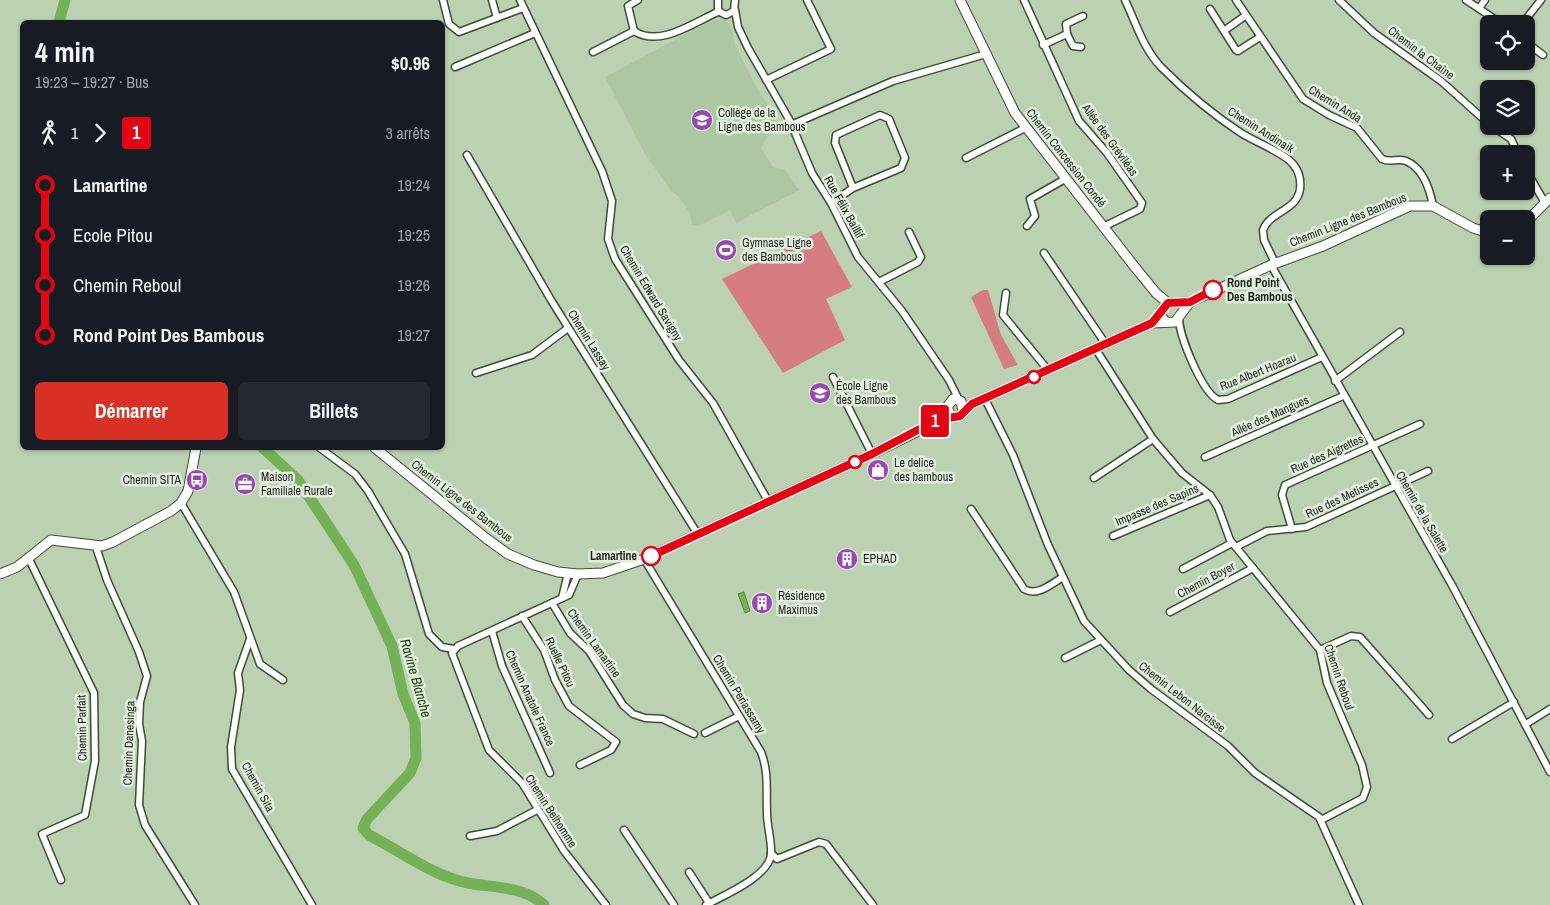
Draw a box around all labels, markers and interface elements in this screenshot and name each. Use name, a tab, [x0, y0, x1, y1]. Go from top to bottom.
map controls	[1480, 15, 1535, 265]
button: locate	[1480, 15, 1535, 70]
street label: Chemin la Chaîne	[1385, 23, 1457, 83]
text: 4 min	[35, 33, 95, 71]
text: $0.96	[391, 50, 430, 76]
text: 19:23 – 19:27 · Bus	[35, 71, 149, 93]
button: layers	[1480, 80, 1535, 135]
street label: Chemin Anda	[1305, 82, 1365, 126]
street label: Allée des Gréviléas	[1078, 100, 1142, 179]
street label: Chemin Andinaik	[1225, 103, 1297, 157]
place label: Collège de la Ligne des Bambous	[718, 105, 806, 135]
street label: Chemin Concession Condé	[1022, 105, 1110, 211]
school or university icon: Collège de la Ligne des Bambous	[690, 108, 714, 132]
icon: walk	[35, 119, 63, 147]
icon: forward	[86, 119, 114, 147]
text: 1	[132, 120, 141, 145]
text: 1	[71, 122, 78, 144]
text: 3 arrêts	[386, 122, 430, 144]
button: +	[1480, 145, 1535, 200]
text: Lamartine	[73, 172, 147, 198]
street label: Rue Félix Baillif	[820, 173, 868, 241]
text: 19:24	[397, 174, 430, 196]
street label: Chemin Ligne des Bambous	[1287, 189, 1409, 251]
button: −	[1480, 210, 1535, 265]
text: Ecole Pitou	[73, 222, 153, 248]
text: 19:25	[397, 224, 430, 246]
place label: Gymnase Ligne des Bambous	[742, 235, 811, 265]
sports icon: Gymnase Ligne des Bambous	[714, 238, 738, 262]
street label: Chemin Edward Savigny	[616, 242, 686, 344]
text: Chemin Reboul	[73, 272, 181, 298]
text: 19:26	[397, 274, 430, 296]
place label: Rond Point Des Bambous	[1227, 275, 1293, 305]
marker: Rond Point Des Bambous	[1203, 280, 1223, 300]
street label: Chemin Lassay	[564, 307, 614, 373]
text: Rond Point Des Bambous	[73, 322, 264, 348]
text: 19:27	[397, 324, 430, 346]
street label: Rue Albert Hoarau	[1217, 349, 1299, 395]
unlabelled marker	[1027, 370, 1041, 384]
place label: École Ligne des Bambous	[836, 378, 896, 408]
school or university icon: École Ligne des Bambous	[808, 381, 832, 405]
button: Démarrer	[35, 382, 228, 440]
button: Billets	[238, 382, 430, 440]
street label: Allée des Mangues	[1228, 392, 1312, 441]
line badge: 1	[919, 405, 951, 437]
text: 1	[931, 408, 939, 433]
street label: Rue des Aigrettes	[1288, 431, 1366, 477]
unlabelled marker	[848, 455, 862, 469]
place label: Le delice des bambous	[894, 455, 953, 485]
street label: Chemin Ligne des Bambous	[408, 456, 516, 546]
shop icon: Le delice des bambous	[866, 458, 890, 482]
bus stop icon: Chemin SITA	[185, 468, 209, 492]
street label: Chemin de la Salette	[1392, 468, 1452, 556]
place label: Maison Familiale Rurale	[261, 469, 333, 499]
place label: Chemin SITA	[123, 472, 181, 488]
office icon: Maison Familiale Rurale	[233, 472, 257, 496]
street label: Rue des Metisses	[1303, 474, 1381, 522]
street label: Impasse des Sapins	[1113, 480, 1201, 530]
marker: Lamartine	[641, 546, 661, 566]
building icon: EPHAD	[835, 547, 859, 571]
place label: Lamartine	[590, 548, 638, 564]
place label: EPHAD	[863, 551, 897, 567]
street label: Chemin Boyer	[1174, 558, 1238, 602]
place label: Résidence Maximus	[778, 588, 825, 618]
building icon: Résidence Maximus	[750, 591, 774, 615]
street label: Chemin Lamartine	[564, 605, 624, 681]
street label: Ruelle Pitou	[541, 634, 579, 690]
water label: Ravine Blanche	[396, 637, 436, 719]
street label: Chemin Reboul	[1320, 642, 1358, 712]
street label: Chemin Anatole France	[502, 648, 558, 748]
street label: Chemin Periassamy	[709, 652, 769, 736]
street label: Chemin Lebon Narcisse	[1135, 658, 1229, 736]
street label: Chemin Parfait	[73, 695, 91, 761]
street label: Chemin Danesinga	[120, 700, 138, 786]
street label: Chemin Sita	[238, 759, 279, 815]
street label: Chemin Belhomme	[521, 771, 581, 851]

